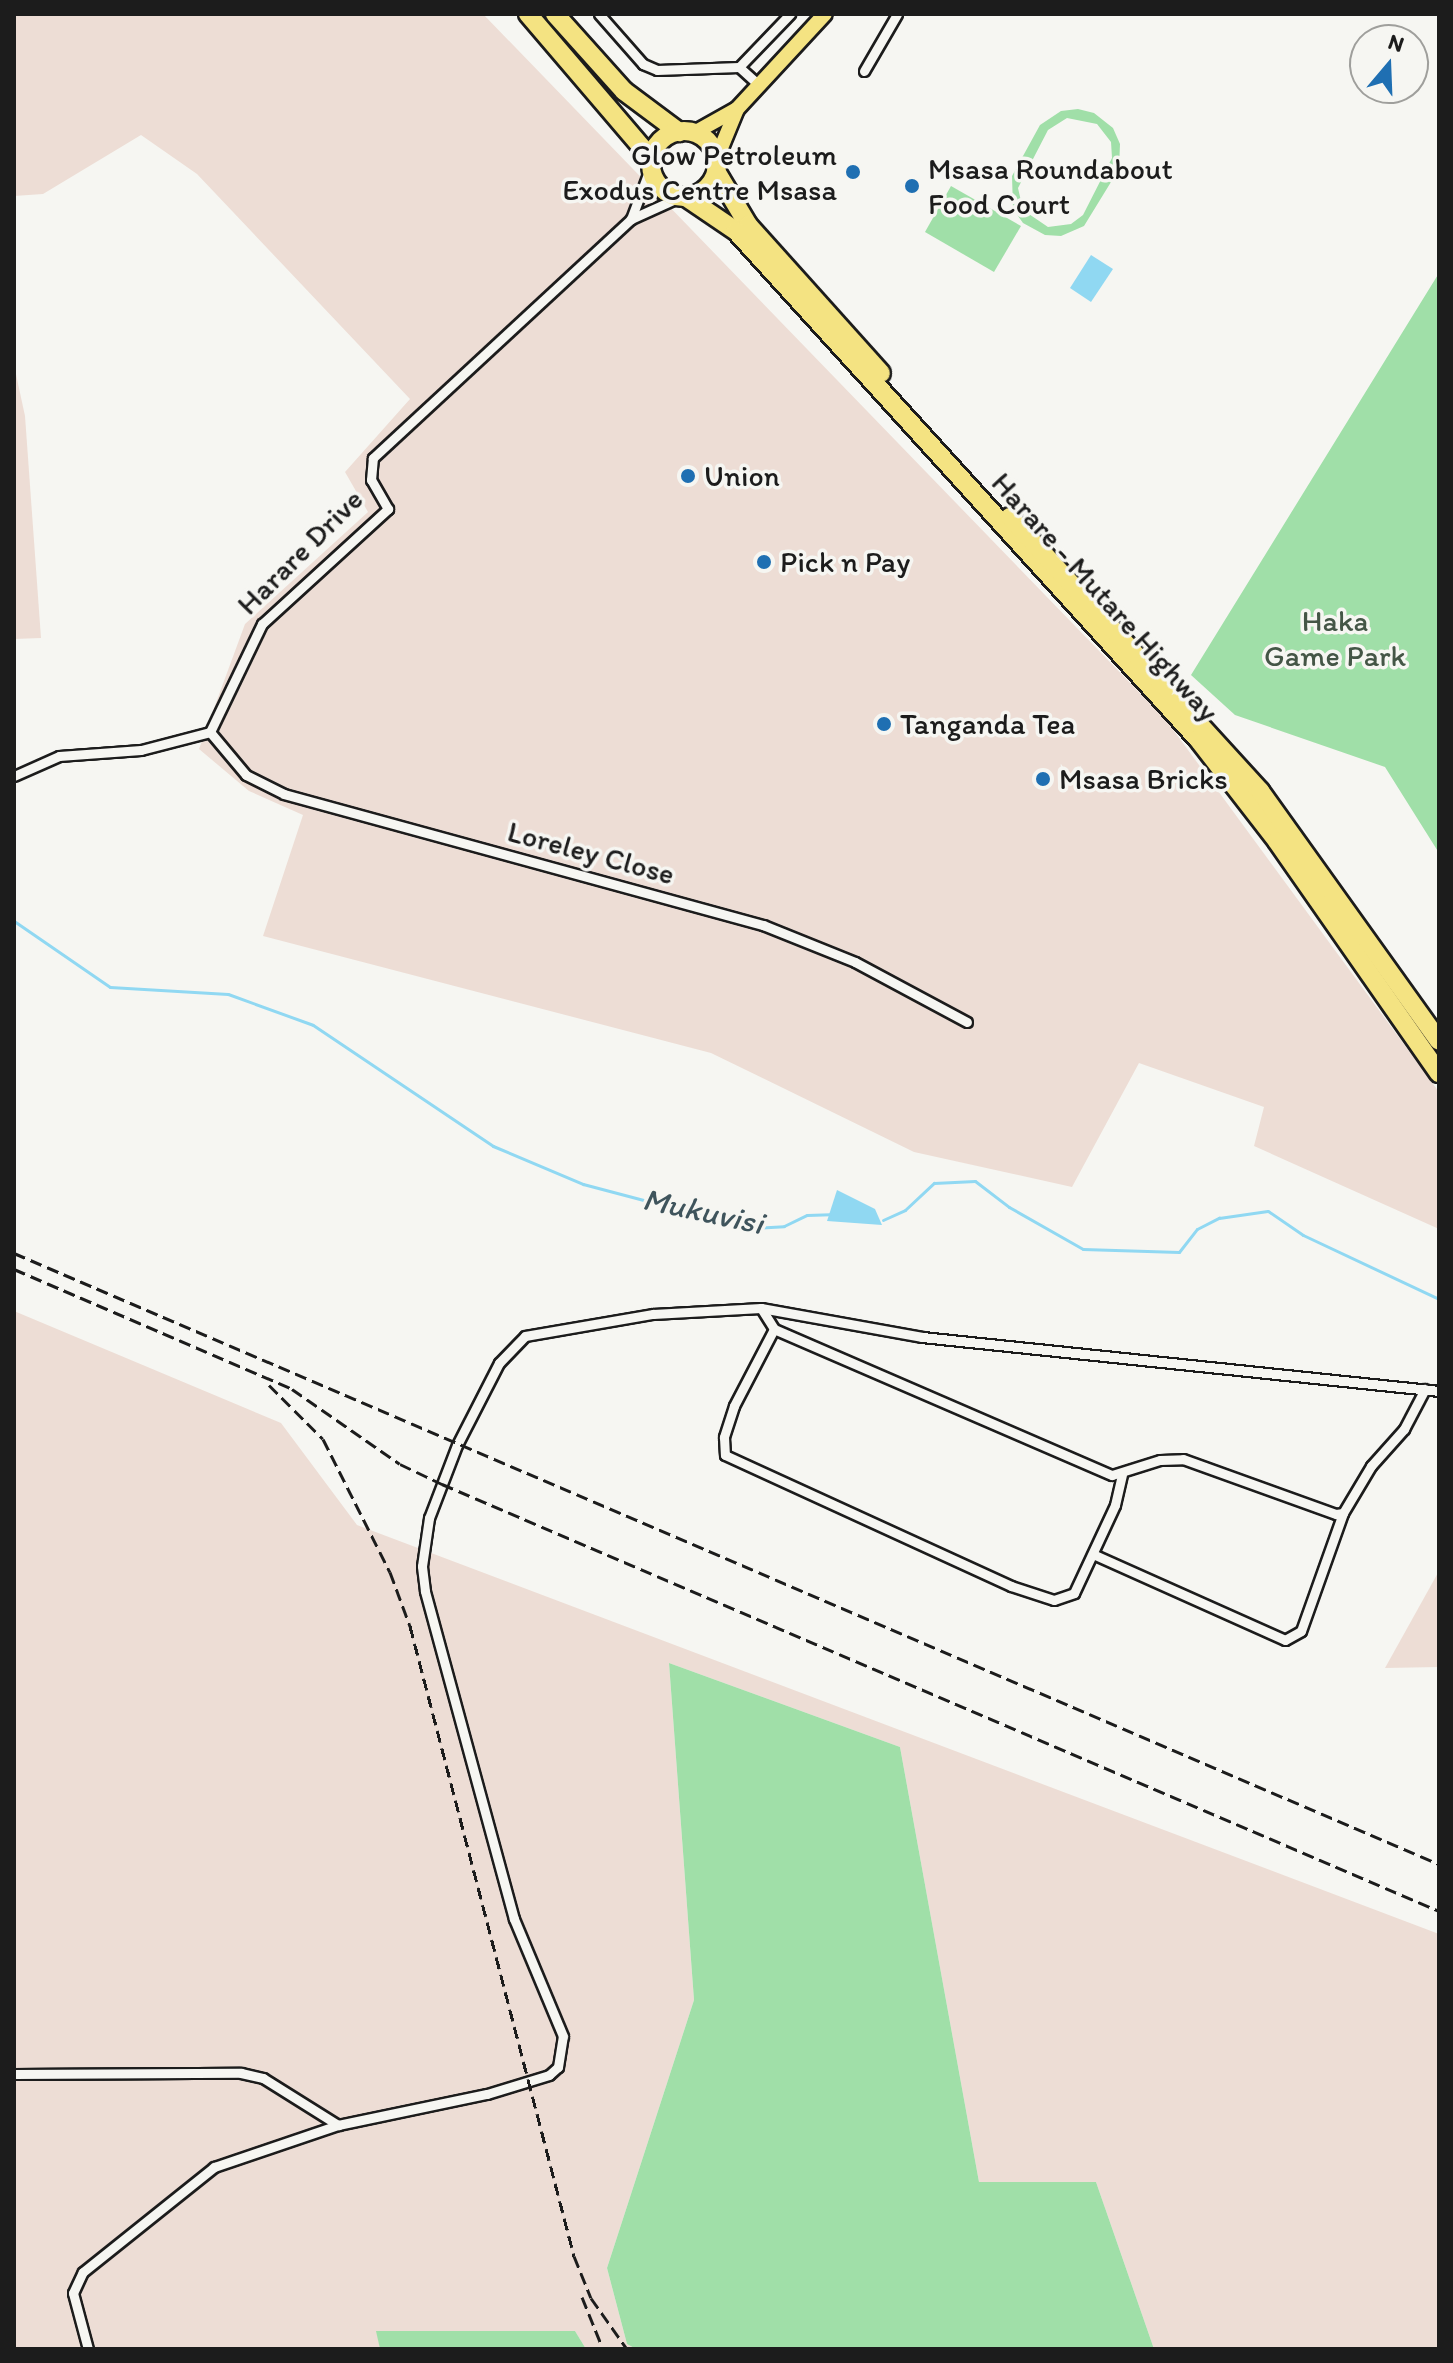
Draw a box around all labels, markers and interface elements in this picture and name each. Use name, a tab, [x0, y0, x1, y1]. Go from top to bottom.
north arrow	[1349, 24, 1429, 104]
text: N	[1385, 28, 1408, 58]
place label: Glow Petroleum Exodus Centre Msasa	[563, 137, 837, 208]
place label: Msasa Roundabout Food Court	[928, 151, 1172, 222]
marker: Glow Petroleum Exodus Centre Msasa	[844, 163, 862, 181]
marker: Msasa Roundabout Food Court	[903, 177, 921, 195]
place label: Union	[704, 458, 780, 494]
street label: Harare - Mutare Highway	[984, 465, 1226, 729]
marker: Union	[679, 467, 697, 485]
street label: Harare Drive	[230, 482, 370, 622]
place label: Pick n Pay	[780, 544, 910, 580]
marker: Pick n Pay	[755, 553, 773, 571]
park label: Haka Game Park	[1264, 603, 1406, 674]
place label: Tanganda Tea	[900, 706, 1075, 742]
marker: Tanganda Tea	[875, 715, 893, 733]
place label: Msasa Bricks	[1059, 761, 1228, 797]
marker: Msasa Bricks	[1034, 770, 1052, 788]
street label: Loreley Close	[504, 813, 678, 893]
water label: Mukuvisi	[639, 1179, 767, 1243]

